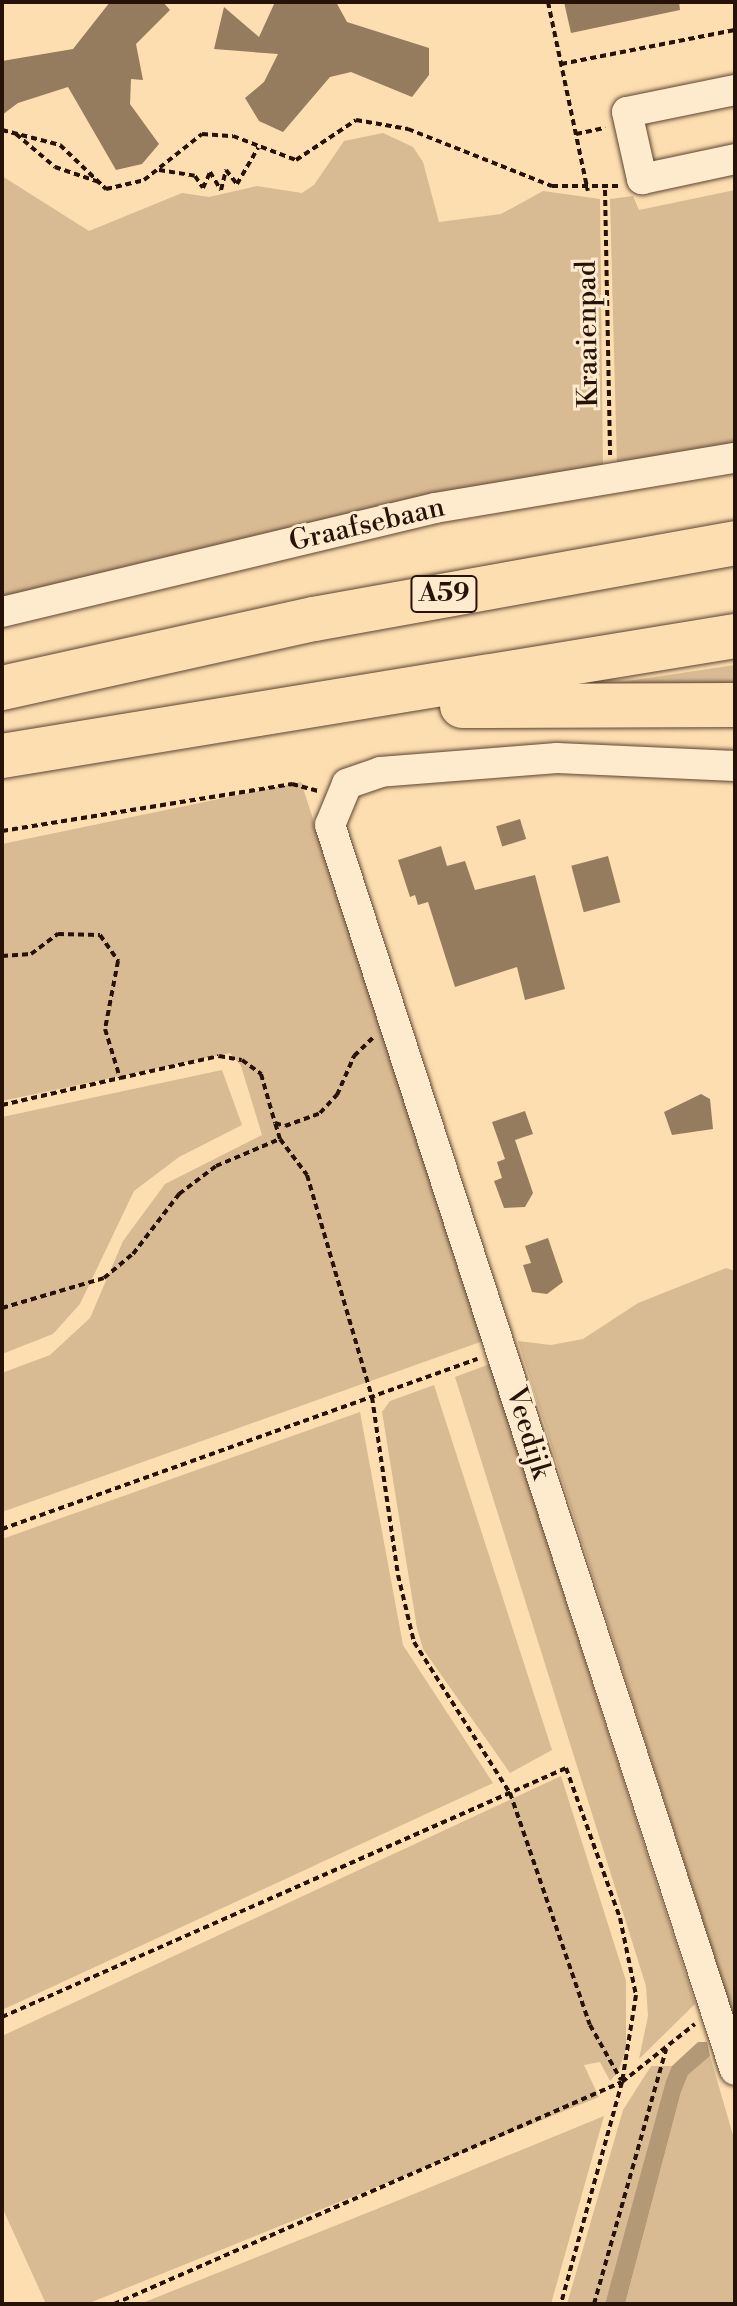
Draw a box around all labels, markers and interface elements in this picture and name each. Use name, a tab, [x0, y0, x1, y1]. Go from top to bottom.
street label: Kraaienpad	[570, 260, 606, 408]
street label: Graafsebaan	[286, 491, 448, 559]
road number: A59	[410, 572, 478, 616]
street label: Veedijk	[498, 1383, 558, 1483]

